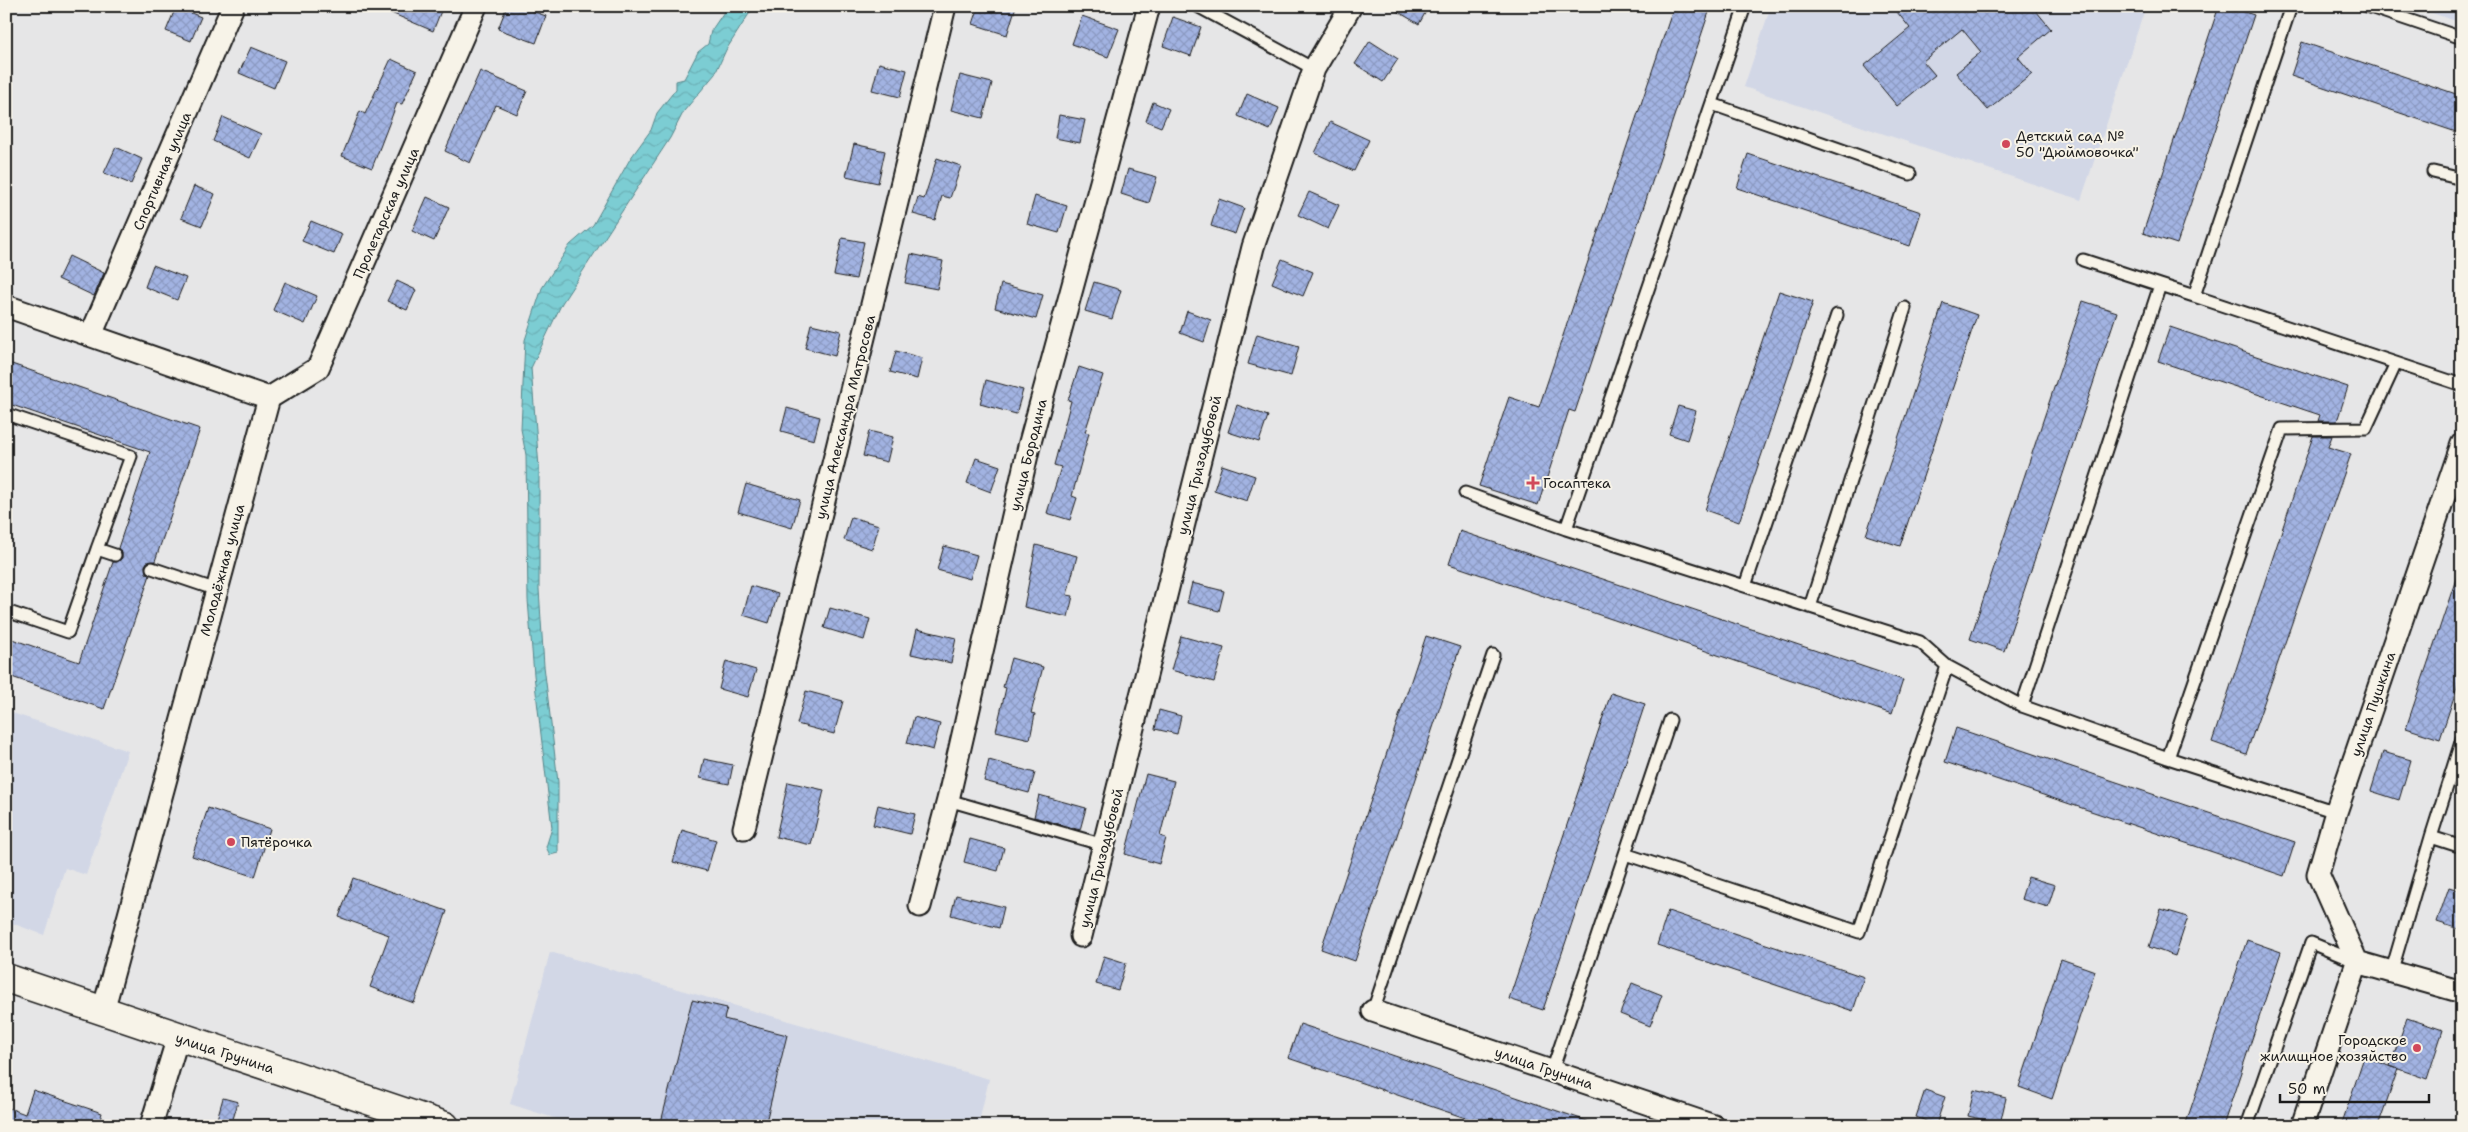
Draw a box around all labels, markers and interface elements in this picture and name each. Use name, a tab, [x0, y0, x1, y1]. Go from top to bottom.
street label: Спортивная улица	[129, 109, 195, 233]
place label: Детский сад № 50 "Дюймовочка"	[2016, 127, 2139, 161]
marker: Детский сад № 50 "Дюймовочка"	[2000, 138, 2012, 150]
street label: Пролетарская улица	[349, 144, 423, 281]
street label: улица Александра Матросова	[811, 313, 879, 521]
street label: улица Гризодубовой	[1173, 393, 1225, 537]
street label: улица Бородина	[1005, 397, 1051, 513]
place label: Госаптека	[1543, 474, 1611, 492]
marker: Госаптека	[1527, 477, 1539, 489]
street label: Молодёжная улица	[196, 502, 248, 638]
street label: улица Пушкина	[2347, 649, 2399, 759]
street label: улица Гризодубовой	[1075, 786, 1127, 930]
place label: Пятёрочка	[241, 833, 312, 851]
marker: Пятёрочка	[225, 836, 237, 848]
street label: улица Грунина	[173, 1029, 277, 1078]
place label: Городское жилищное хозяйство	[2260, 1031, 2407, 1065]
marker: Городское жилищное хозяйство	[2411, 1042, 2423, 1054]
street label: улица Грунина	[1492, 1043, 1596, 1093]
scale bar	[2280, 1072, 2429, 1104]
text: 50 m	[2288, 1079, 2326, 1099]

